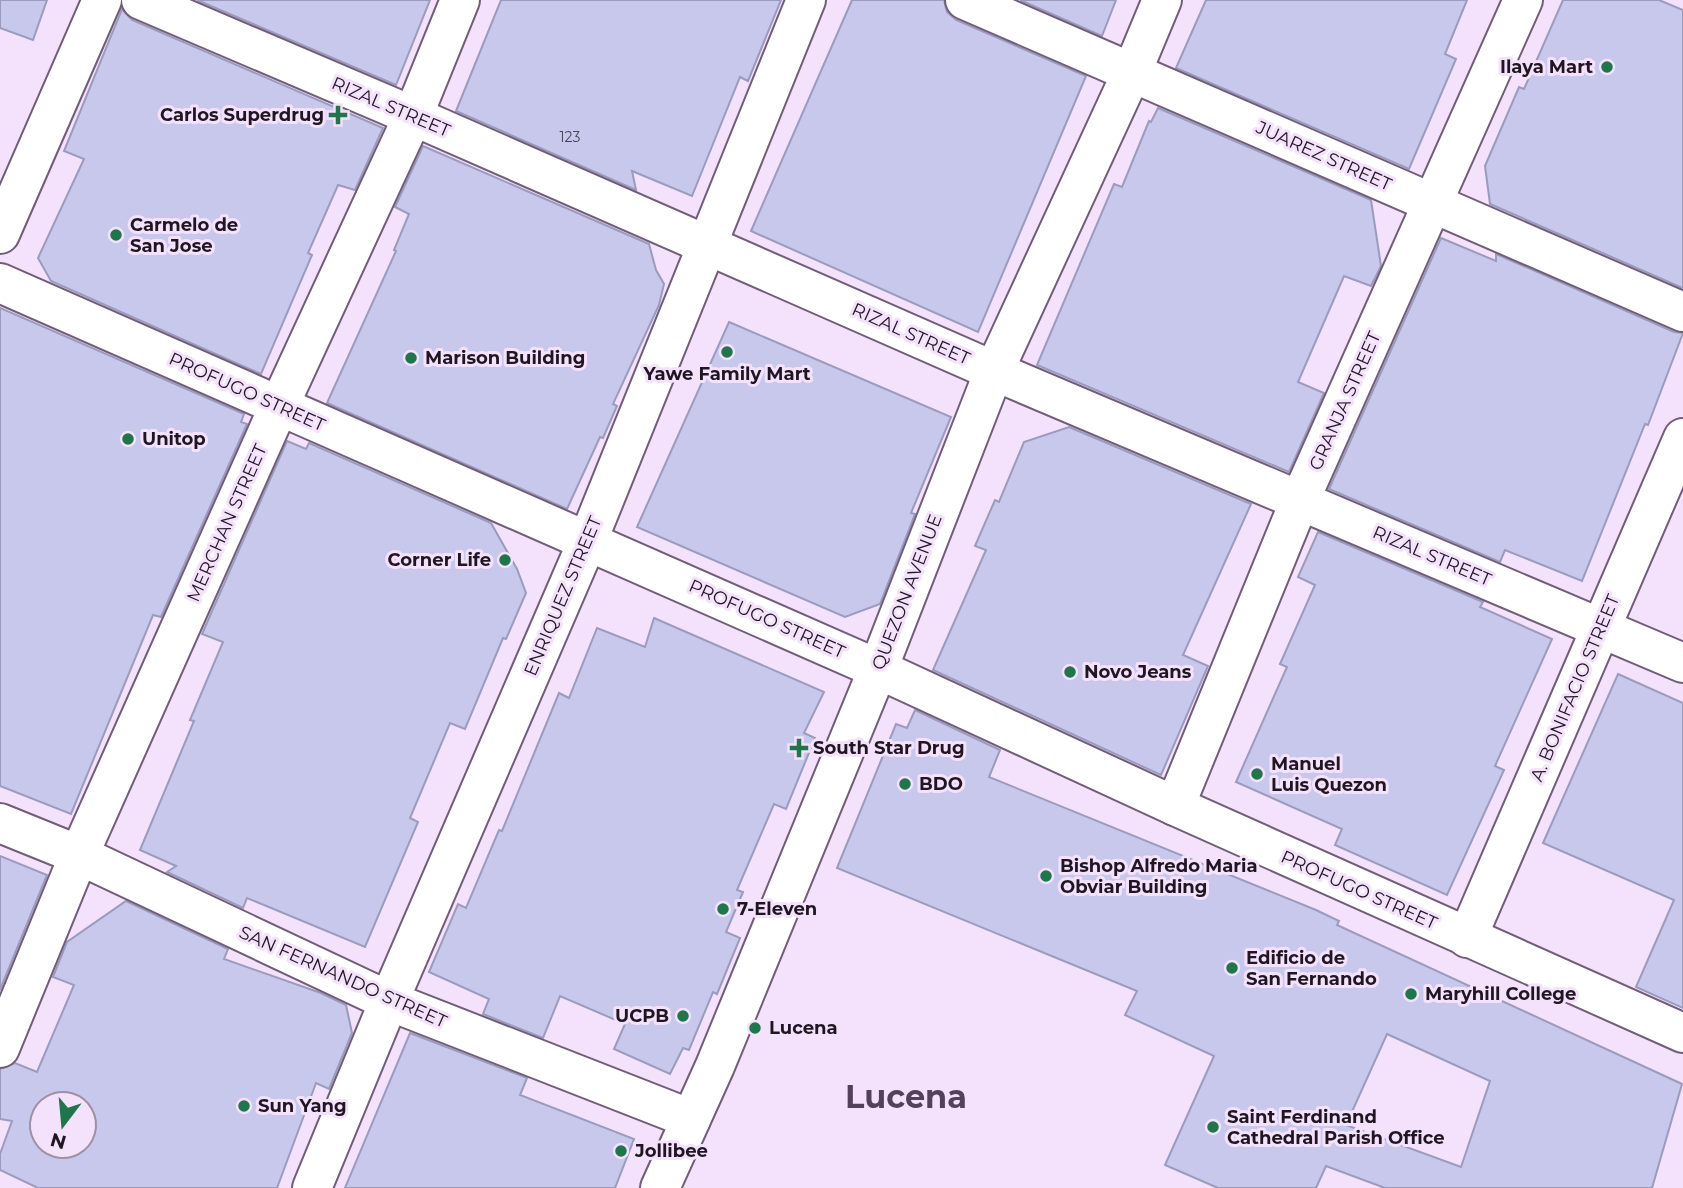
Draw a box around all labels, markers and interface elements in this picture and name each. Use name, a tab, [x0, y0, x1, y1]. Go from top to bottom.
place label: Ilaya Mart	[1500, 56, 1593, 78]
marker: Ilaya Mart	[1599, 59, 1615, 75]
street label: RIZAL STREET	[328, 72, 454, 142]
place label: Carlos Superdrug	[160, 104, 324, 126]
marker: Carlos Superdrug	[330, 107, 346, 123]
street label: JUAREZ STREET	[1252, 116, 1396, 196]
house number: 123	[560, 128, 581, 146]
place label: Carmelo de San Jose	[130, 214, 238, 257]
marker: Carmelo de San Jose	[108, 227, 124, 243]
street label: RIZAL STREET	[848, 298, 974, 370]
street label: GRANJA STREET	[1305, 328, 1386, 474]
marker: Yawe Family Mart	[719, 344, 735, 360]
place label: Marison Building	[425, 347, 585, 369]
street label: PROFUGO STREET	[165, 348, 329, 437]
marker: Marison Building	[403, 350, 419, 366]
place label: Yawe Family Mart	[642, 363, 811, 385]
place label: Unitop	[142, 428, 206, 450]
marker: Unitop	[120, 431, 136, 447]
street label: MERCHAN STREET	[182, 440, 272, 605]
street label: QUEZON AVENUE	[867, 511, 947, 673]
street label: ENRIQUEZ STREET	[519, 512, 607, 679]
street label: RIZAL STREET	[1369, 521, 1495, 591]
place label: Corner Life	[388, 549, 491, 571]
marker: Corner Life	[497, 552, 513, 568]
street label: PROFUGO STREET	[685, 575, 849, 664]
street label: A. BONIFACIO STREET	[1526, 591, 1625, 785]
place label: Novo Jeans	[1084, 661, 1192, 683]
marker: Novo Jeans	[1062, 664, 1078, 680]
place label: South Star Drug	[813, 737, 965, 759]
marker: South Star Drug	[791, 740, 807, 756]
place label: Manuel Luis Quezon	[1271, 753, 1387, 796]
marker: Manuel Luis Quezon	[1249, 766, 1265, 782]
place label: BDO	[919, 773, 963, 795]
marker: BDO	[897, 776, 913, 792]
street label: PROFUGO STREET	[1277, 846, 1441, 935]
place label: Bishop Alfredo Maria Obviar Building	[1060, 855, 1258, 898]
marker: Bishop Alfredo Maria Obviar Building	[1038, 868, 1054, 884]
place label: 7-Eleven	[737, 898, 817, 920]
marker: 7-Eleven	[715, 901, 731, 917]
street label: SAN FERNANDO STREET	[236, 921, 451, 1033]
place label: Edificio de San Fernando	[1246, 947, 1377, 990]
marker: Edificio de San Fernando	[1224, 960, 1240, 976]
place label: Maryhill College	[1425, 983, 1576, 1005]
marker: Maryhill College	[1403, 986, 1419, 1002]
place label: UCPB	[615, 1005, 669, 1027]
marker: UCPB	[675, 1008, 691, 1024]
place label: Lucena	[769, 1017, 838, 1039]
marker: Lucena	[747, 1020, 763, 1036]
district label: Lucena	[845, 1077, 967, 1116]
north arrow	[28, 1090, 98, 1160]
place label: Sun Yang	[258, 1095, 347, 1117]
marker: Sun Yang	[236, 1098, 252, 1114]
place label: Saint Ferdinand Cathedral Parish Office	[1227, 1106, 1445, 1149]
marker: Saint Ferdinand Cathedral Parish Office	[1205, 1119, 1221, 1135]
text: N	[48, 1128, 69, 1154]
place label: Jollibee	[634, 1140, 708, 1162]
marker: Jollibee	[613, 1143, 629, 1159]

